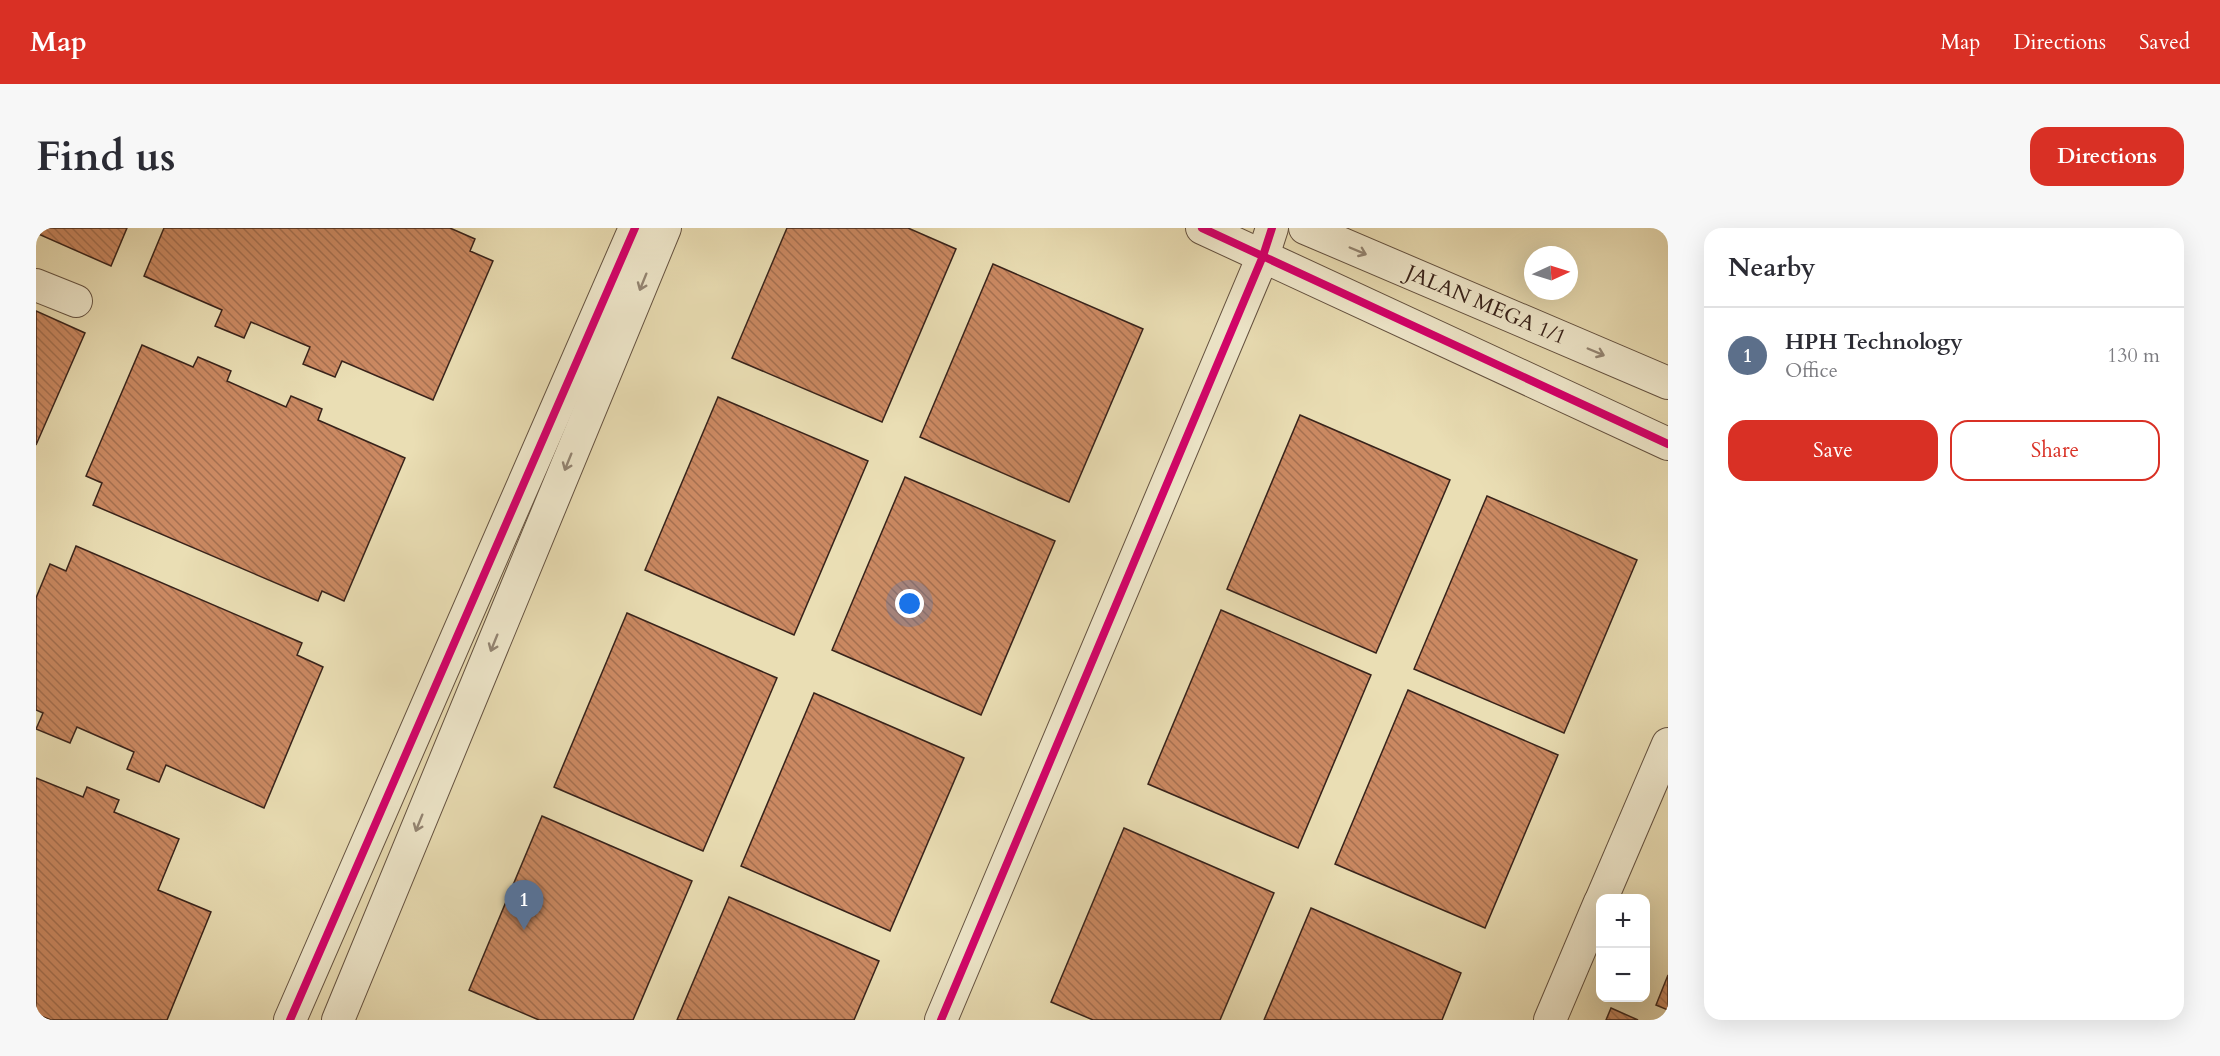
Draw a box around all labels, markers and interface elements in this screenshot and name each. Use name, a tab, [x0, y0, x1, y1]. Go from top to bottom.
text: Map	[30, 23, 87, 61]
text: Map	[1940, 28, 1980, 57]
text: Directions	[2013, 28, 2106, 57]
text: Saved	[2139, 28, 2190, 57]
button: Directions	[2030, 127, 2184, 186]
text: Find us	[36, 128, 176, 185]
one-way arrow	[1349, 246, 1367, 257]
north arrow	[1524, 246, 1578, 300]
text: Nearby	[1728, 250, 1816, 285]
street label: JALAN MEGA 1/1	[1399, 257, 1571, 352]
one-way arrow	[637, 272, 648, 291]
text: HPH Technology	[1785, 327, 1963, 357]
text: 1	[1742, 342, 1753, 369]
text: 130 m	[2107, 342, 2160, 369]
one-way arrow	[1586, 347, 1605, 358]
text: Office	[1785, 357, 1838, 384]
button: Save	[1728, 420, 1938, 481]
button: Share	[1950, 420, 2160, 481]
one-way arrow	[562, 453, 573, 471]
your location	[895, 589, 924, 618]
one-way arrow	[488, 633, 499, 651]
one-way arrow	[413, 813, 424, 831]
pin: 1	[504, 880, 544, 930]
map controls	[1596, 894, 1650, 1002]
button: +	[1596, 894, 1650, 948]
button: −	[1596, 948, 1650, 1002]

